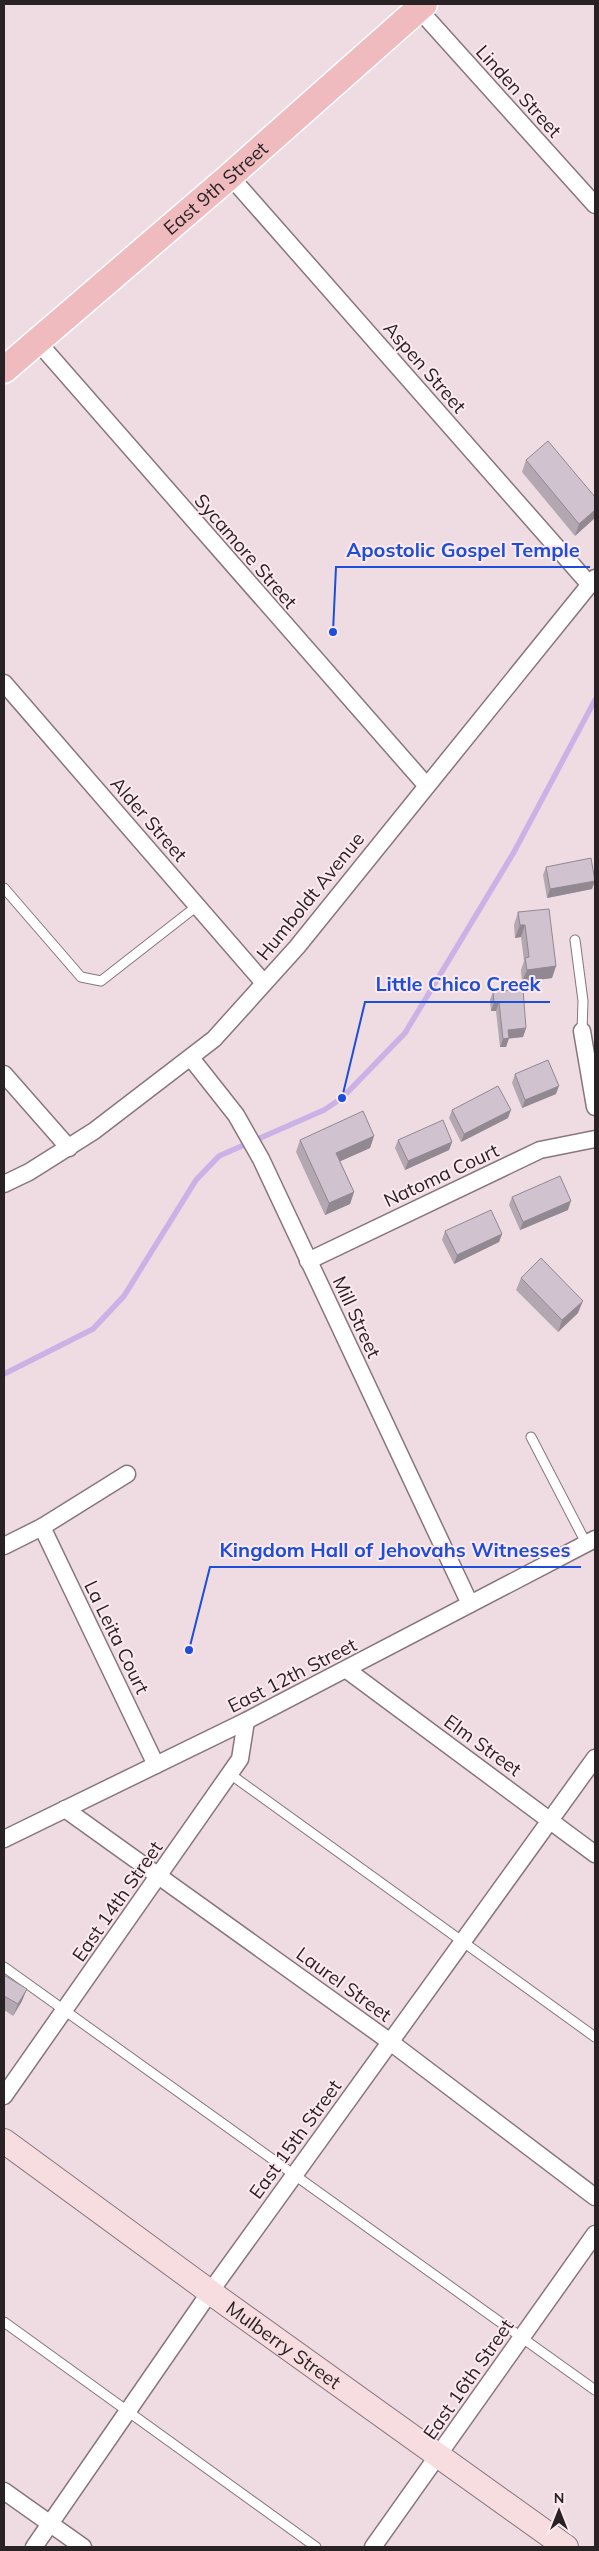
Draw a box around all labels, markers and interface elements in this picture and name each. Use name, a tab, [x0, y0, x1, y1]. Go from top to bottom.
street label: Linden Street	[471, 40, 567, 143]
street label: East 9th Street	[158, 136, 273, 240]
street label: Aspen Street	[379, 316, 472, 418]
street label: Sycamore Street	[190, 489, 303, 614]
callout: Apostolic Gospel Temple	[336, 532, 590, 567]
text: Apostolic Gospel Temple	[346, 537, 580, 562]
street label: Alder Street	[106, 772, 193, 867]
street label: Humboldt Avenue	[251, 827, 369, 965]
callout: Little Chico Creek	[365, 967, 550, 1002]
text: Little Chico Creek	[375, 971, 542, 996]
street label: Natoma Court	[380, 1138, 503, 1212]
street label: Mill Street	[328, 1272, 386, 1362]
callout: Kingdom Hall of Jehovahs Witnesses	[210, 1532, 581, 1567]
text: Kingdom Hall of Jehovahs Witnesses	[220, 1537, 570, 1562]
street label: La Leita Court	[79, 1576, 155, 1698]
street label: East 12th Street	[224, 1632, 361, 1718]
street label: Elm Street	[440, 1709, 527, 1781]
street label: East 14th Street	[67, 1836, 168, 1966]
street label: Laurel Street	[292, 1941, 397, 2027]
street label: East 15th Street	[244, 2074, 346, 2203]
street label: Mulberry Street	[222, 2296, 346, 2394]
street label: East 16th Street	[418, 2314, 519, 2444]
north arrow	[534, 2486, 584, 2536]
text: N	[554, 2489, 564, 2507]

